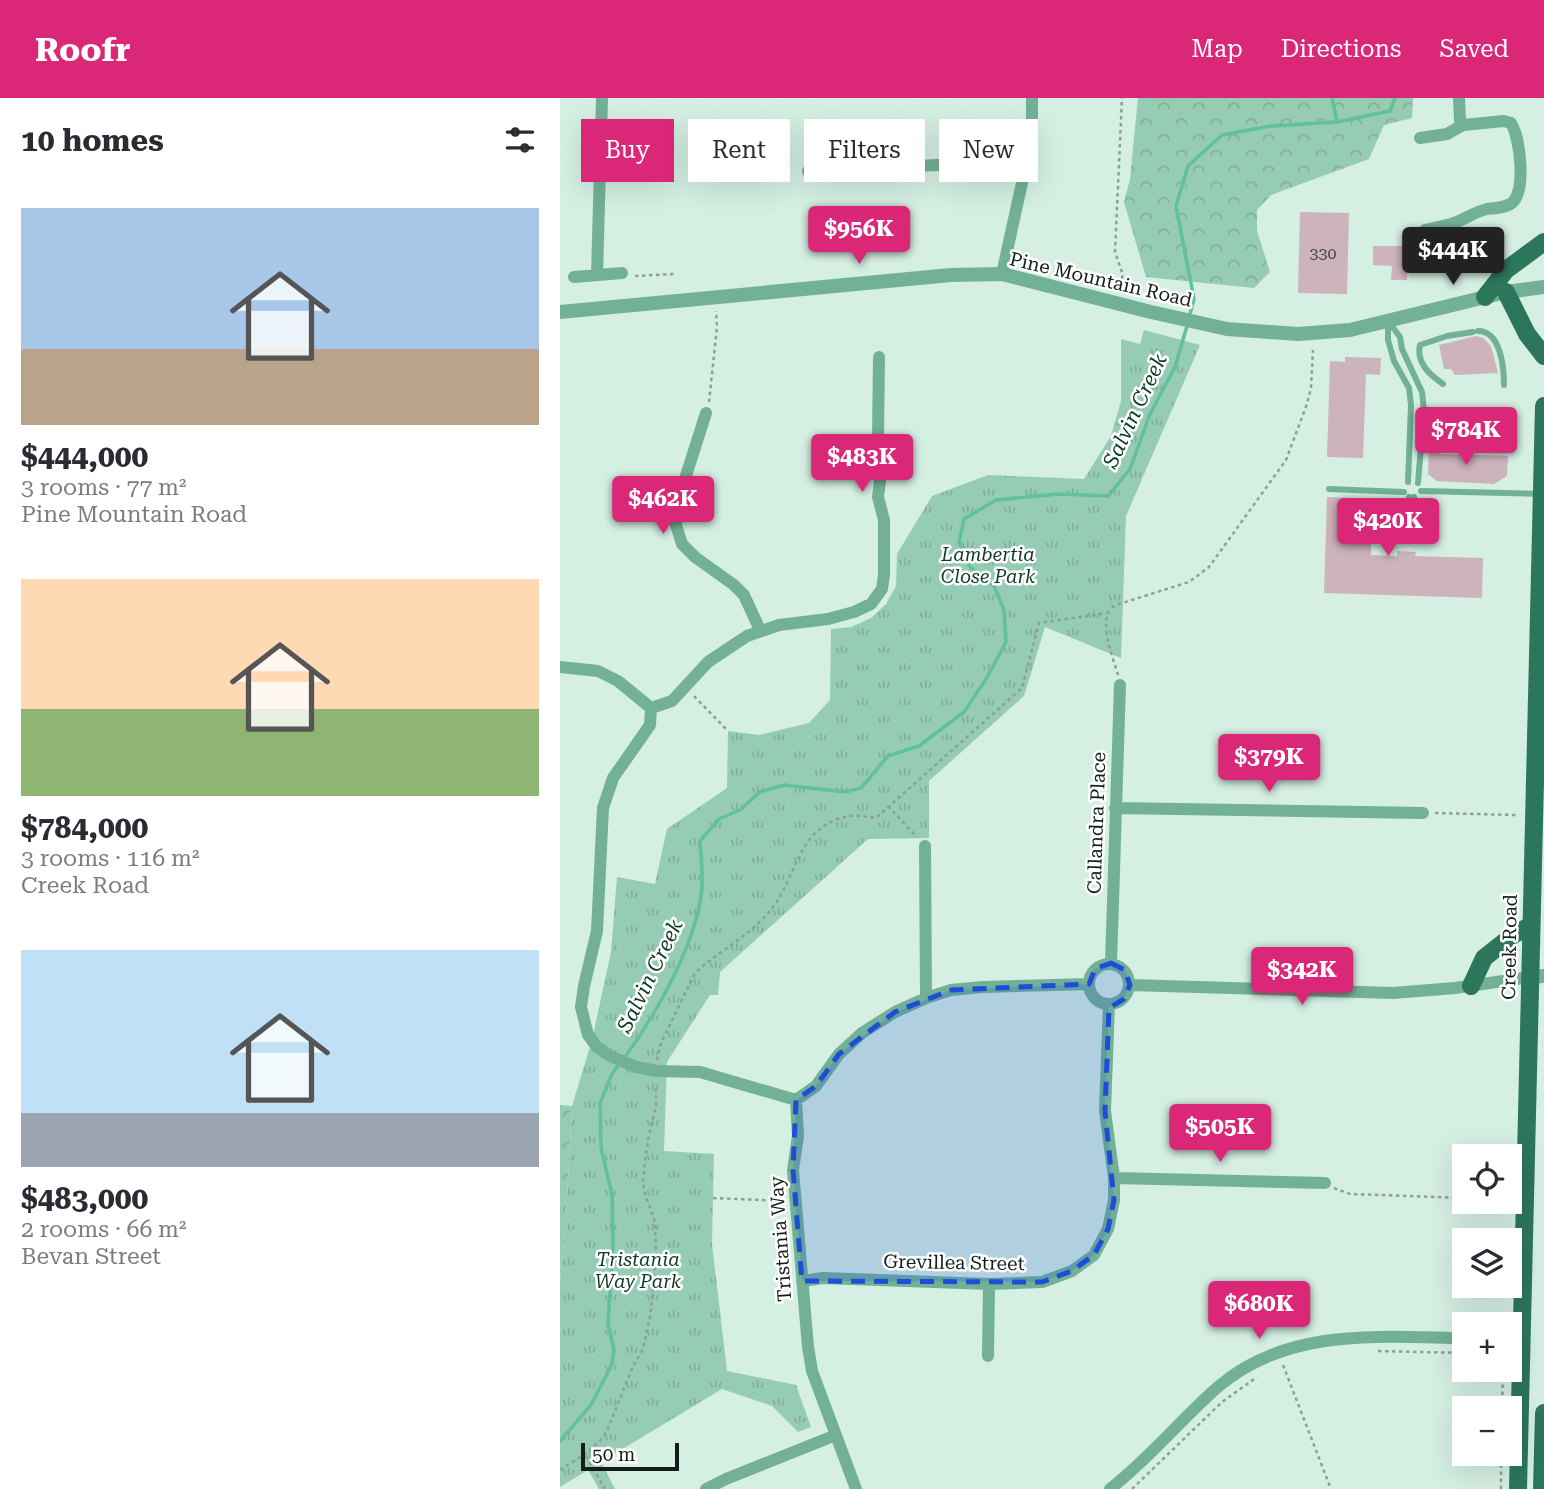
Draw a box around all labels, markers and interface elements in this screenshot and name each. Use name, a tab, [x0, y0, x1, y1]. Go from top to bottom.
text: Roofr	[35, 30, 130, 69]
text: Map	[1191, 35, 1243, 63]
text: Directions	[1281, 35, 1401, 63]
text: Saved	[1439, 35, 1509, 63]
chip: Buy	[581, 119, 674, 182]
chip: Rent	[688, 119, 790, 182]
chip: Filters	[804, 119, 925, 182]
chip: New	[939, 119, 1038, 182]
icon: filters	[501, 121, 539, 159]
text: 10 homes	[21, 123, 164, 158]
pin: $956K	[810, 206, 908, 266]
text: $956K	[824, 215, 894, 242]
pin: $444K	[1404, 228, 1502, 287]
text: $444K	[1418, 236, 1488, 263]
house number: 330	[1310, 244, 1336, 263]
street label: Pine Mountain Road	[1007, 247, 1194, 312]
icon: home	[217, 253, 343, 379]
water label: Salvin Creek	[1098, 350, 1172, 473]
pin: $784K	[1417, 408, 1515, 467]
text: $784K	[1431, 416, 1501, 443]
pin: $483K	[813, 434, 911, 494]
text: $444,000	[21, 439, 148, 474]
text: $483K	[827, 443, 897, 470]
text: 3 rooms · 77 m²	[21, 474, 187, 501]
pin: $462K	[614, 476, 712, 536]
text: $462K	[628, 485, 698, 512]
pin: $420K	[1339, 498, 1437, 558]
text: Pine Mountain Road	[21, 501, 247, 528]
text: $420K	[1353, 507, 1423, 534]
park label: Lambertia Close Park	[940, 543, 1036, 588]
icon: home	[217, 624, 343, 750]
pin: $379K	[1220, 734, 1318, 794]
text: $379K	[1234, 743, 1304, 770]
street label: Callandra Place	[1083, 752, 1110, 895]
text: $784,000	[21, 810, 148, 845]
text: 3 rooms · 116 m²	[21, 845, 199, 872]
text: Creek Road	[21, 872, 149, 899]
street label: Creek Road	[1497, 894, 1522, 1000]
water label: Salvin Creek	[612, 915, 688, 1037]
pin: $342K	[1253, 948, 1351, 1007]
text: $342K	[1267, 956, 1337, 983]
icon: home	[217, 995, 343, 1121]
pin: $505K	[1171, 1104, 1269, 1164]
text: $505K	[1185, 1113, 1255, 1140]
map controls	[1452, 1144, 1522, 1466]
button: locate	[1452, 1144, 1522, 1214]
street label: Tristania Way	[765, 1175, 796, 1302]
text: $483,000	[21, 1181, 148, 1216]
text: 2 rooms · 66 m²	[21, 1216, 187, 1243]
button: layers	[1452, 1228, 1522, 1298]
text: Bevan Street	[21, 1243, 161, 1270]
park label: Tristania Way Park	[595, 1248, 682, 1293]
street label: Grevillea Street	[883, 1250, 1025, 1275]
pin: $680K	[1210, 1282, 1308, 1341]
text: $680K	[1224, 1290, 1294, 1317]
button: +	[1452, 1312, 1522, 1382]
button: −	[1452, 1396, 1522, 1466]
scale bar	[581, 1440, 679, 1472]
text: 50 m	[592, 1443, 635, 1466]

